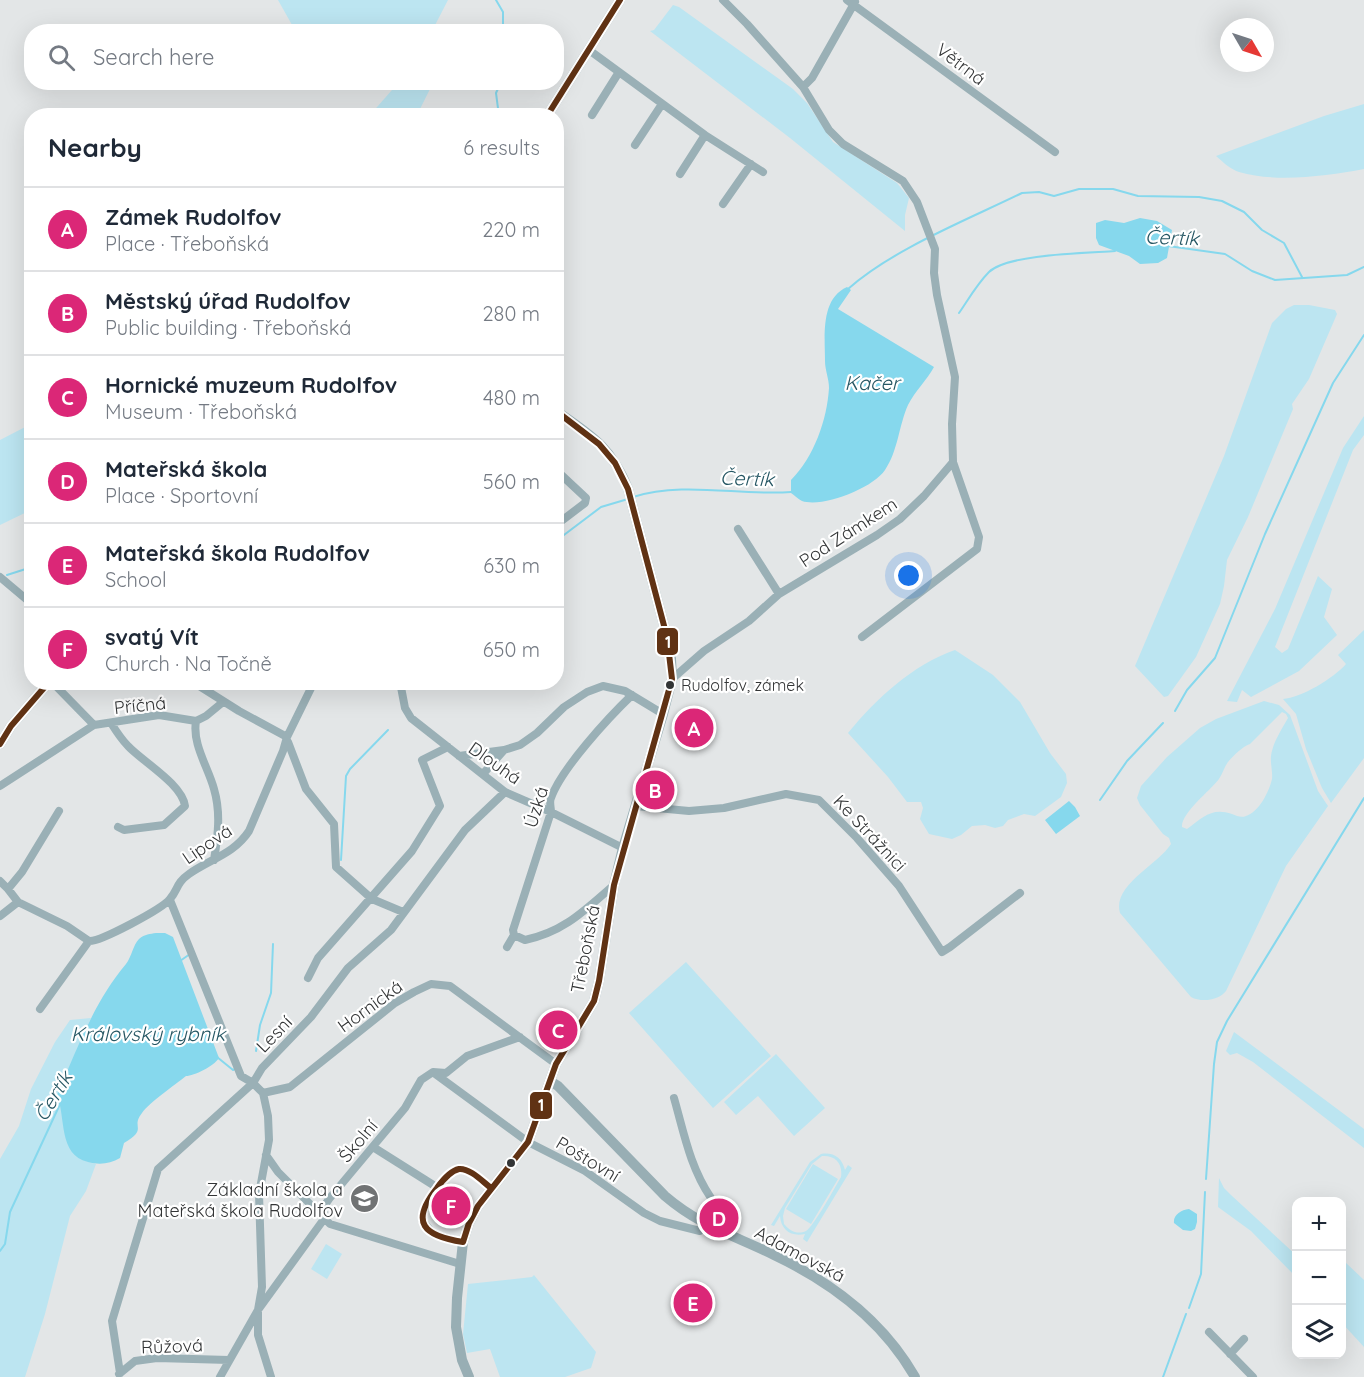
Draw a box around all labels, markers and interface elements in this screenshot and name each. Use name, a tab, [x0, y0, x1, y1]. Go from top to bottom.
north arrow	[1220, 18, 1274, 72]
search box	[24, 24, 564, 90]
street label: Větrná	[932, 38, 990, 90]
icon: search	[45, 41, 78, 74]
text: Search here	[93, 43, 214, 71]
text: Nearby	[48, 131, 142, 164]
text: 6 results	[463, 135, 540, 160]
text: Zámek Rudolfov	[105, 203, 281, 231]
text: A	[61, 217, 74, 242]
text: 220 m	[482, 217, 540, 242]
water label: Čertík	[1145, 224, 1202, 251]
text: Place · Třeboňská	[105, 231, 269, 256]
text: Městský úřad Rudolfov	[105, 287, 351, 315]
text: B	[61, 301, 74, 326]
text: 280 m	[483, 301, 540, 326]
text: Public building · Třeboňská	[105, 315, 351, 340]
water label: Kačer	[845, 370, 902, 395]
text: Hornické muzeum Rudolfov	[105, 371, 397, 399]
text: C	[61, 385, 74, 410]
text: 480 m	[483, 385, 540, 410]
text: Museum · Třeboňská	[105, 399, 297, 424]
text: Mateřská škola	[105, 455, 267, 483]
water label: Čertík	[720, 465, 777, 492]
text: D	[60, 469, 75, 494]
text: 560 m	[483, 469, 540, 494]
text: Place · Sportovní	[105, 483, 258, 508]
street label: Pod Zámkem	[795, 492, 901, 572]
text: Mateřská škola Rudolfov	[105, 539, 370, 567]
text: E	[62, 553, 73, 578]
text: 630 m	[483, 553, 540, 578]
your location	[894, 561, 923, 590]
text: School	[105, 567, 167, 592]
text: svatý Vít	[105, 623, 199, 651]
line badge: 1	[656, 627, 679, 656]
text: 1	[665, 632, 671, 652]
text: F	[62, 637, 73, 662]
text: 650 m	[483, 637, 540, 662]
text: Church · Na Točně	[105, 651, 272, 676]
place label: Rudolfov, zámek	[681, 675, 804, 695]
marker: Rudolfov, zámek	[664, 679, 676, 691]
street label: Příčná	[113, 691, 167, 719]
pin: A	[674, 706, 714, 750]
street label: Dlouhá	[464, 737, 526, 789]
pin: B	[636, 768, 674, 812]
street label: Úzká	[519, 784, 553, 830]
street label: Ke Strážnici	[829, 790, 911, 876]
street label: Lipová	[178, 819, 236, 869]
street label: Třeboňská	[565, 903, 605, 995]
street label: Hornická	[333, 975, 407, 1037]
pin: C	[538, 1008, 578, 1052]
street label: Lesní	[251, 1011, 297, 1057]
water label: Královský rybník	[71, 1021, 227, 1046]
water label: Čertík	[28, 1065, 79, 1126]
line badge: 1	[529, 1091, 553, 1120]
text: 1	[538, 1095, 544, 1115]
street label: Školní	[334, 1115, 383, 1167]
street label: Poštovní	[552, 1131, 624, 1187]
unlabelled marker	[505, 1157, 517, 1169]
place label: Základní škola a Mateřská škola Rudolfov	[138, 1178, 343, 1222]
school or university icon: Základní škola a Mateřská škola Rudolfov	[348, 1183, 380, 1215]
pin: F	[432, 1184, 470, 1228]
pin: D	[700, 1196, 738, 1240]
map controls	[1292, 1197, 1346, 1359]
button: +	[1292, 1197, 1346, 1251]
street label: Adamovská	[751, 1221, 849, 1287]
button: −	[1292, 1251, 1346, 1305]
pin: E	[674, 1280, 712, 1326]
button: layers	[1292, 1305, 1346, 1359]
street label: Růžová	[141, 1333, 203, 1359]

